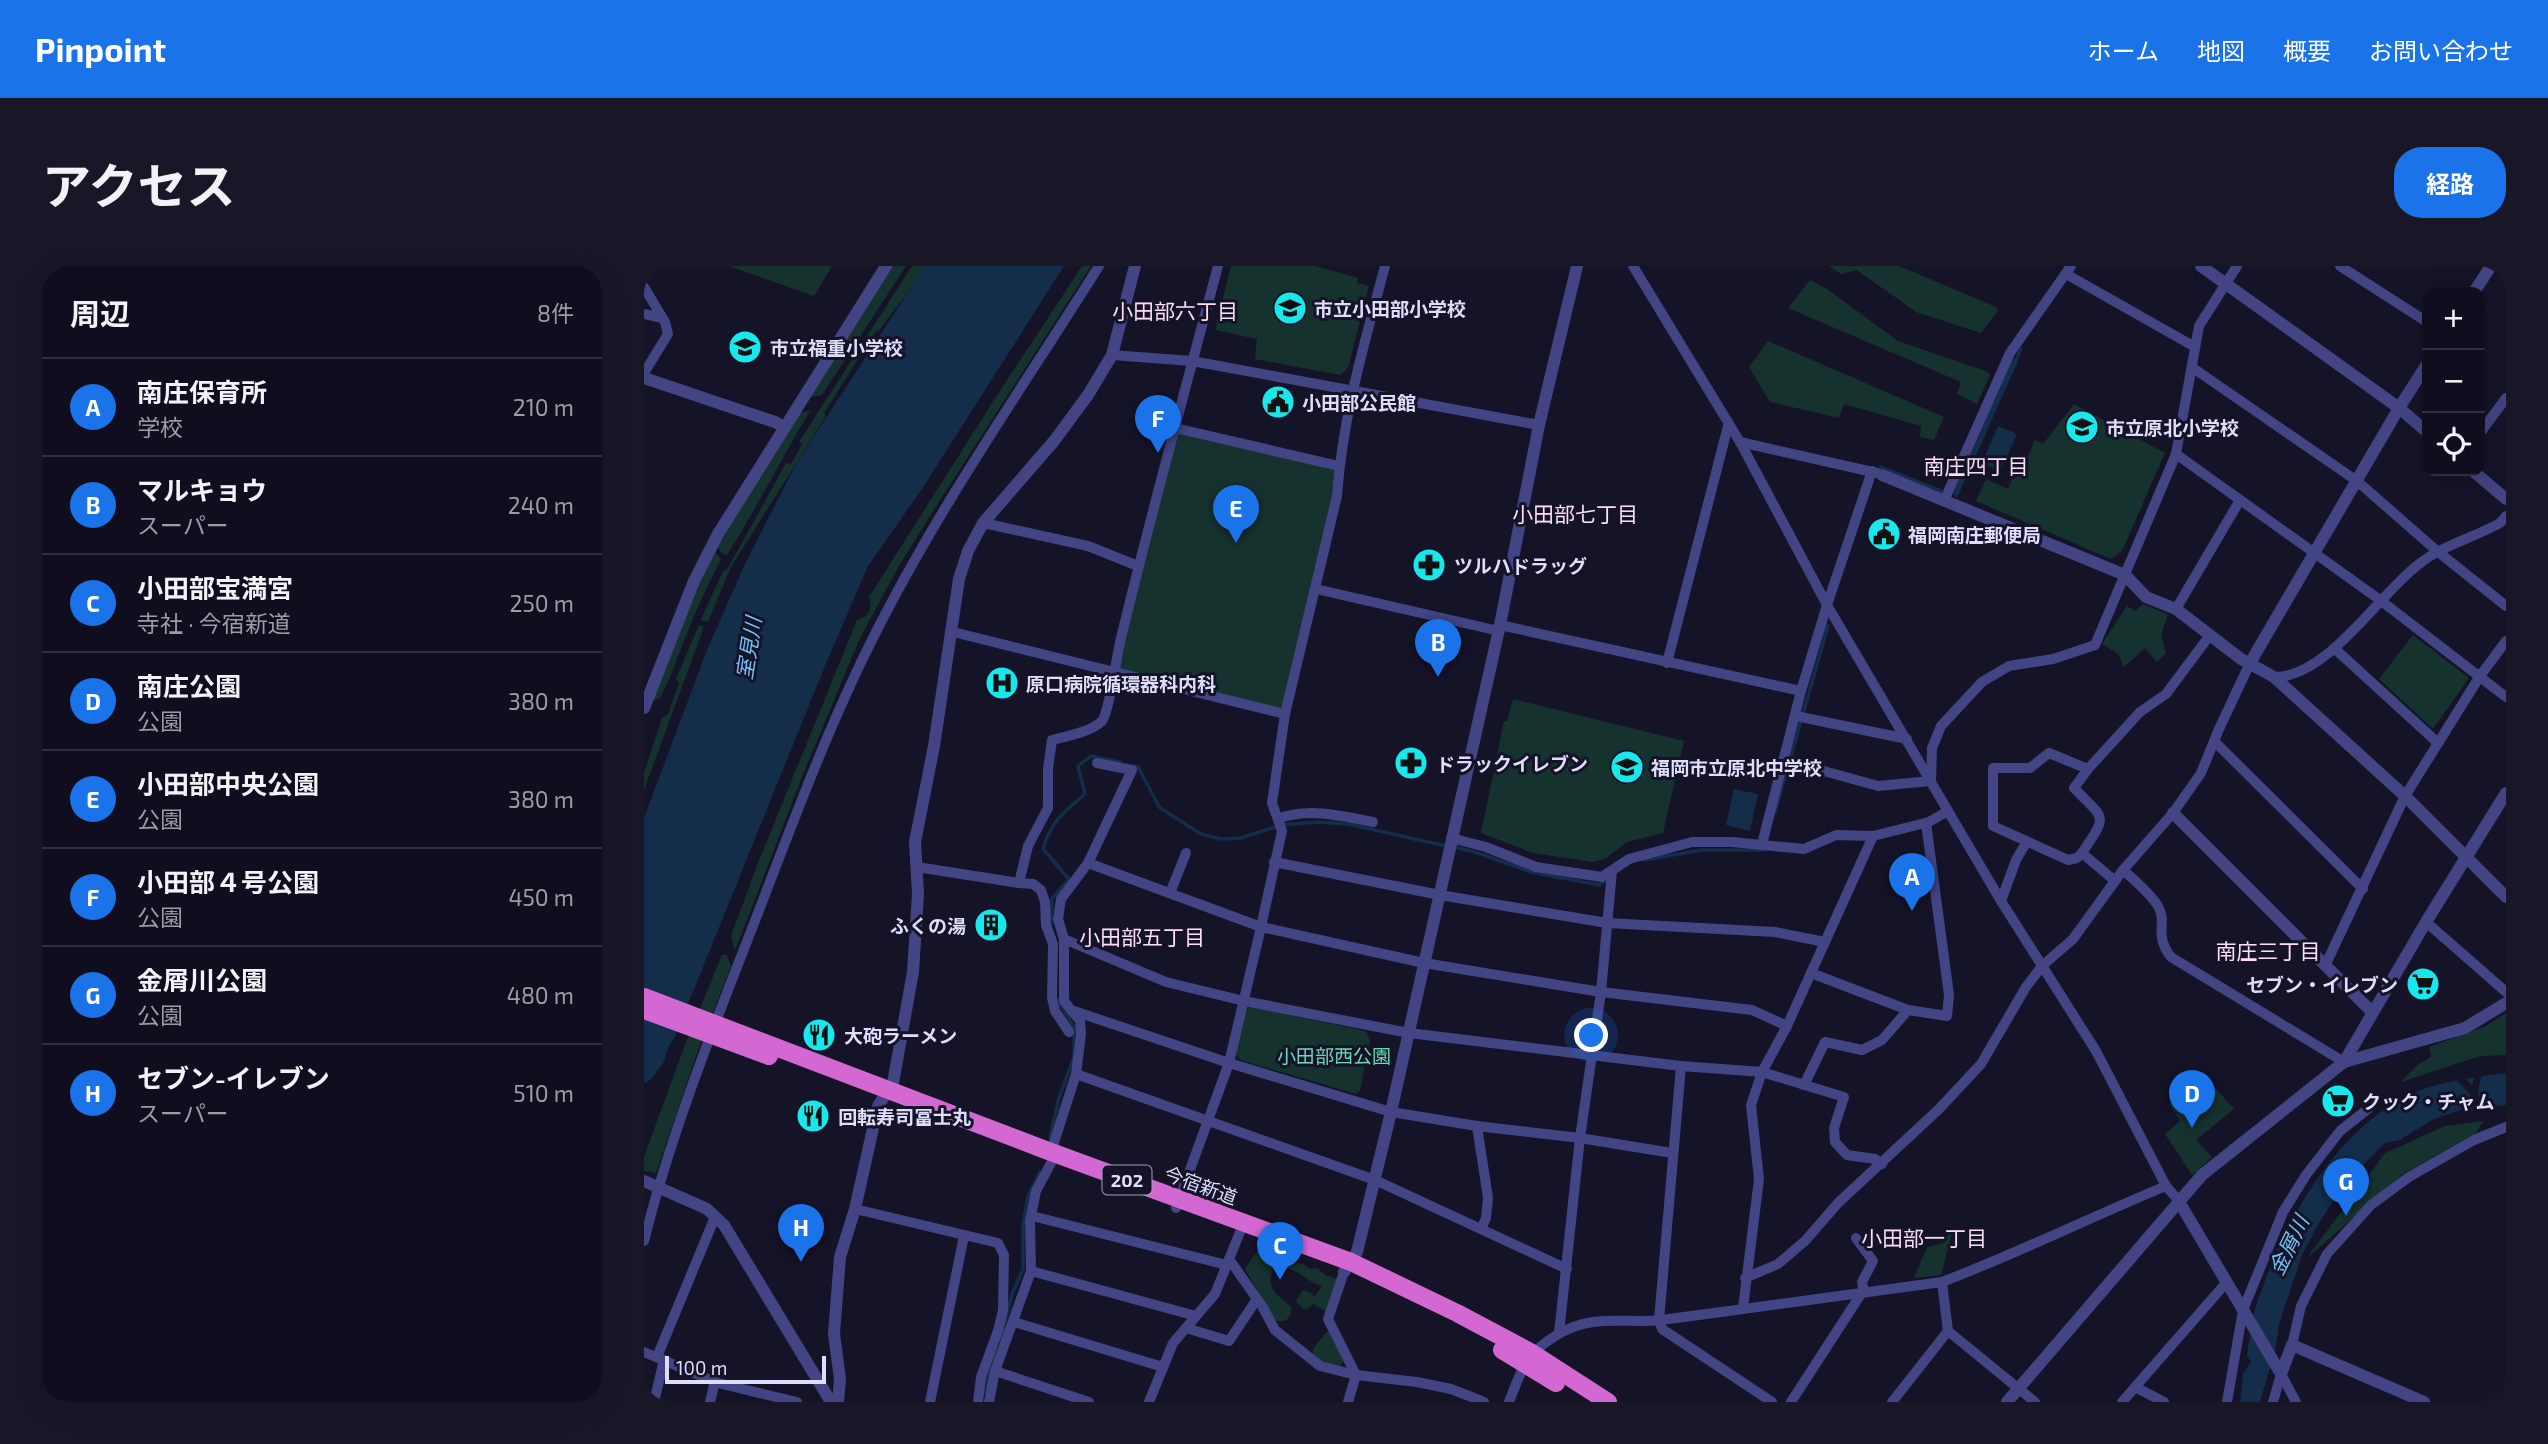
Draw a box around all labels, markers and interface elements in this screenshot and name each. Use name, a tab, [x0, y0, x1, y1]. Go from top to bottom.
text: Pinpoint	[35, 29, 166, 69]
text: ホーム	[2088, 36, 2159, 65]
text: 地図	[2197, 36, 2245, 65]
text: 概要	[2283, 36, 2331, 65]
text: お問い合わせ	[2369, 36, 2513, 65]
button: 経路	[2394, 147, 2506, 218]
text: アクセス	[42, 155, 236, 214]
map controls	[2422, 287, 2485, 476]
button: +	[2422, 287, 2485, 350]
school or university icon: 市立小田部小学校	[1271, 289, 1309, 327]
text: 周辺	[70, 295, 130, 331]
place label: 市立小田部小学校	[1314, 297, 1466, 320]
district label: 小田部六丁目	[1112, 298, 1238, 323]
text: 8件	[537, 299, 574, 327]
school or university icon: 市立福重小学校	[726, 328, 764, 366]
place label: 市立福重小学校	[770, 336, 903, 359]
button: −	[2422, 350, 2485, 413]
text: 南庄保育所	[137, 376, 267, 407]
public building icon: 小田部公民館	[1259, 383, 1297, 421]
place label: 小田部公民館	[1302, 391, 1416, 414]
text: A	[85, 393, 101, 421]
text: 210 m	[513, 393, 574, 421]
pin: F	[1135, 395, 1181, 453]
school or university icon: 市立原北小学校	[2063, 408, 2101, 446]
text: 学校	[137, 413, 183, 441]
button: locate	[2422, 413, 2485, 476]
place label: 市立原北小学校	[2106, 416, 2239, 439]
district label: 南庄四丁目	[1924, 453, 2029, 478]
text: マルキョウ	[137, 474, 267, 505]
pin: E	[1213, 485, 1259, 543]
text: B	[86, 491, 100, 519]
text: 240 m	[508, 491, 574, 519]
district label: 小田部七丁目	[1512, 501, 1638, 526]
text: スーパー	[137, 511, 229, 539]
public building icon: 福岡南庄郵便局	[1865, 515, 1903, 553]
place label: 福岡南庄郵便局	[1908, 523, 2041, 546]
pharmacy icon: ツルハドラッグ	[1410, 546, 1448, 584]
place label: ツルハドラッグ	[1454, 554, 1587, 577]
text: 小田部宝満宮	[137, 572, 293, 603]
text: C	[86, 589, 100, 617]
text: 250 m	[510, 589, 574, 617]
text: 寺社 · 今宿新道	[137, 609, 291, 637]
water label: 室見川	[731, 613, 766, 681]
pin: B	[1415, 619, 1461, 677]
hospital icon: 原口病院循環器科内科	[983, 664, 1021, 702]
text: 南庄公園	[137, 670, 241, 701]
place label: 原口病院循環器科内科	[1026, 672, 1216, 695]
text: D	[85, 687, 101, 715]
text: 380 m	[508, 687, 574, 715]
text: 公園	[137, 707, 183, 735]
pharmacy icon: ドラックイレブン	[1392, 744, 1430, 782]
school or university icon: 福岡市立原北中学校	[1608, 748, 1646, 786]
place label: ドラックイレブン	[1436, 752, 1588, 775]
place label: 福岡市立原北中学校	[1651, 756, 1822, 779]
text: 小田部中央公園	[137, 768, 319, 799]
text: E	[86, 785, 100, 813]
text: 380 m	[508, 785, 574, 813]
text: 公園	[137, 805, 183, 833]
pin: A	[1889, 853, 1935, 911]
text: 小田部４号公園	[137, 866, 319, 897]
text: F	[87, 883, 99, 911]
text: 450 m	[508, 883, 574, 911]
text: 公園	[137, 903, 183, 931]
building icon: ふくの湯	[972, 906, 1010, 944]
place label: ふくの湯	[890, 914, 966, 937]
district label: 小田部五丁目	[1079, 924, 1205, 949]
district label: 南庄三丁目	[2216, 938, 2321, 963]
text: 金屑川公園	[137, 964, 267, 995]
supermarket icon: セブン・イレブン	[2404, 965, 2442, 1003]
place label: セブン・イレブン	[2246, 973, 2398, 996]
text: G	[86, 981, 100, 1009]
text: 480 m	[507, 981, 574, 1009]
text: 公園	[137, 1001, 183, 1029]
restaurant icon: 大砲ラーメン	[800, 1016, 838, 1054]
your location	[1574, 1018, 1608, 1052]
place label: 大砲ラーメン	[844, 1024, 957, 1047]
park label: 小田部西公園	[1277, 1044, 1391, 1067]
text: セブン-イレブン	[137, 1062, 330, 1093]
pin: D	[2169, 1070, 2215, 1128]
text: H	[85, 1079, 101, 1107]
text: 510 m	[513, 1079, 574, 1107]
supermarket icon: クック・チャム	[2319, 1082, 2357, 1120]
place label: クック・チャム	[2362, 1090, 2494, 1113]
restaurant icon: 回転寿司冨士丸	[794, 1097, 832, 1135]
text: スーパー	[137, 1099, 229, 1127]
place label: 回転寿司冨士丸	[838, 1105, 971, 1128]
pin: G	[2323, 1158, 2369, 1216]
street label: 今宿新道	[1161, 1161, 1241, 1209]
road number: 202	[1102, 1166, 1152, 1195]
pin: H	[778, 1204, 824, 1262]
water label: 金屑川	[2263, 1209, 2314, 1279]
pin: C	[1257, 1222, 1303, 1280]
district label: 小田部一丁目	[1861, 1225, 1987, 1250]
scale bar	[665, 1353, 826, 1385]
text: 100 m	[676, 1356, 727, 1379]

